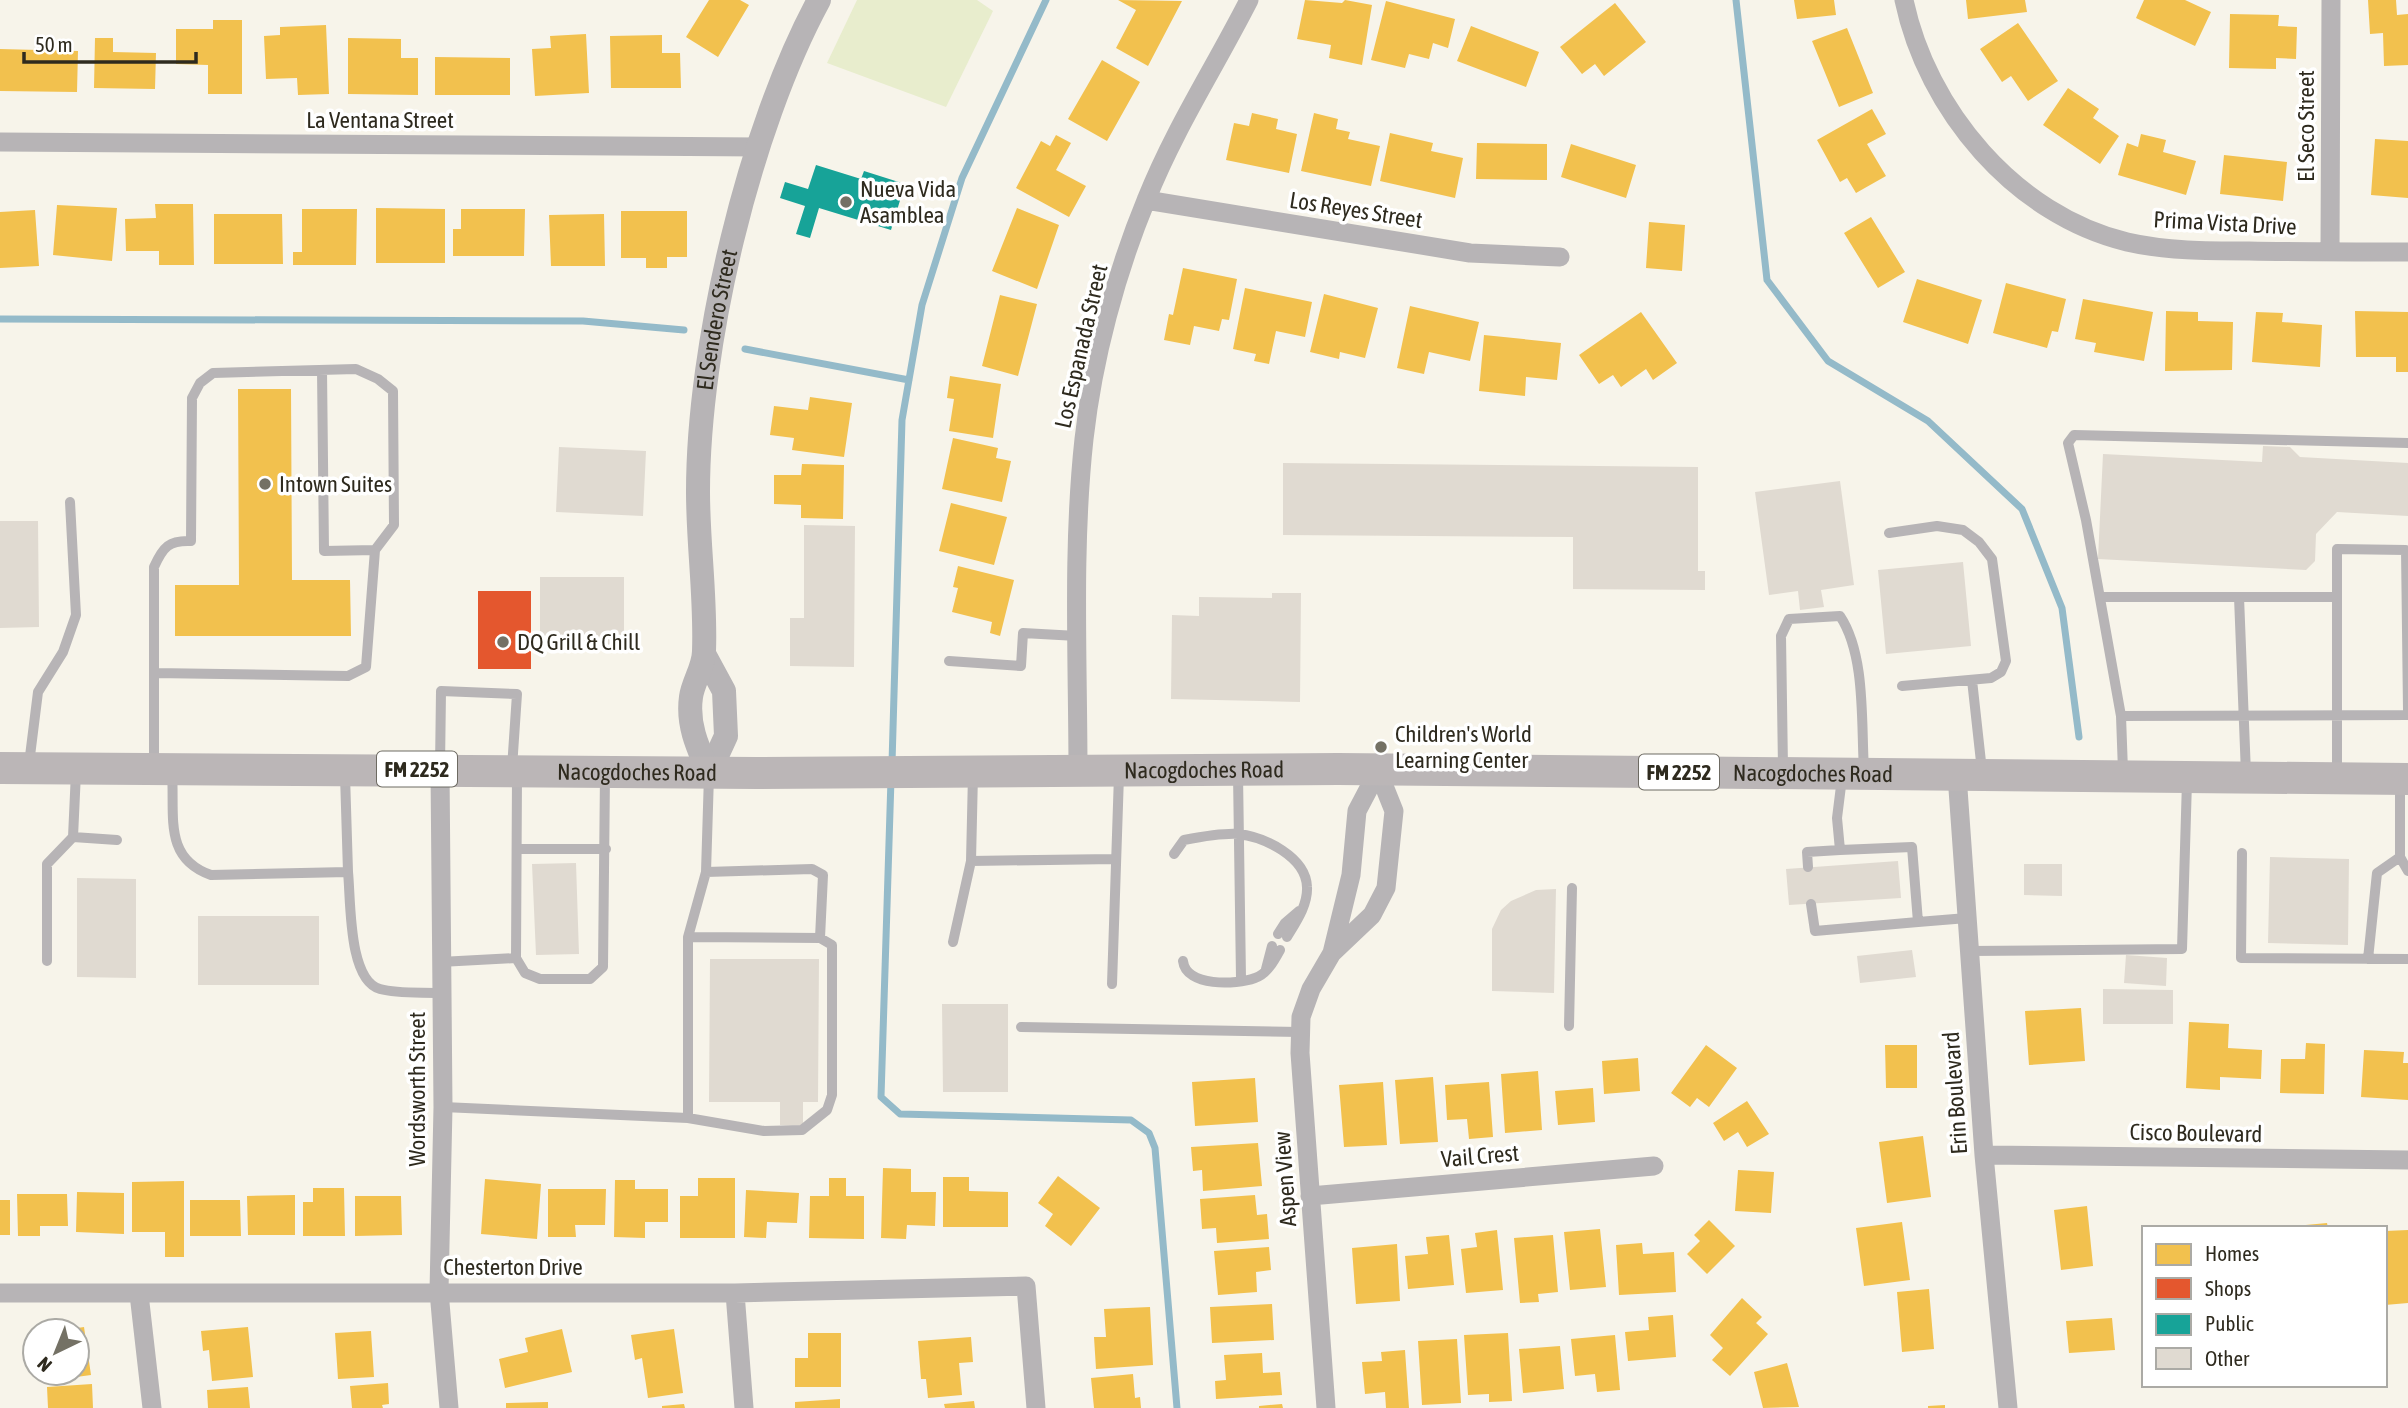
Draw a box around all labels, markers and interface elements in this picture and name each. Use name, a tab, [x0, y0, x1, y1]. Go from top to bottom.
scale bar	[24, 21, 196, 65]
text: 50 m	[35, 32, 73, 56]
street label: El Seco Street	[2293, 70, 2319, 182]
street label: La Ventana Street	[306, 107, 454, 133]
place label: Nueva Vida Asamblea	[860, 176, 956, 228]
street label: Los Reyes Street	[1288, 187, 1424, 233]
marker: Nueva Vida Asamblea	[838, 194, 854, 210]
street label: Prima Vista Drive	[2153, 206, 2297, 240]
street label: El Sendero Street	[692, 247, 742, 392]
street label: Los Espanada Street	[1049, 261, 1113, 431]
place label: Intown Suites	[279, 471, 392, 497]
marker: Intown Suites	[257, 476, 273, 492]
place label: DQ Grill & Chill	[517, 629, 640, 655]
marker: DQ Grill & Chill	[495, 634, 511, 650]
place label: Children's World Learning Center	[1395, 721, 1532, 773]
marker: Children's World Learning Center	[1373, 739, 1389, 755]
road number: FM 2252	[377, 752, 457, 786]
road number: FM 2252	[1639, 754, 1719, 790]
street label: Nacogdoches Road	[1124, 756, 1284, 783]
street label: Nacogdoches Road	[557, 759, 717, 786]
street label: Nacogdoches Road	[1733, 760, 1893, 787]
street label: Wordsworth Street	[404, 1012, 430, 1166]
street label: Erin Boulevard	[1938, 1031, 1972, 1155]
street label: Cisco Boulevard	[2129, 1119, 2263, 1147]
street label: Aspen View	[1269, 1130, 1301, 1228]
street label: Vail Crest	[1440, 1140, 1520, 1172]
legend	[2142, 1226, 2387, 1387]
text: Homes	[2205, 1241, 2259, 1265]
street label: Chesterton Drive	[443, 1254, 583, 1280]
text: Shops	[2205, 1276, 2251, 1300]
text: Public	[2205, 1311, 2254, 1335]
north arrow	[21, 1317, 91, 1387]
text: Other	[2205, 1346, 2250, 1370]
text: N	[33, 1353, 56, 1376]

